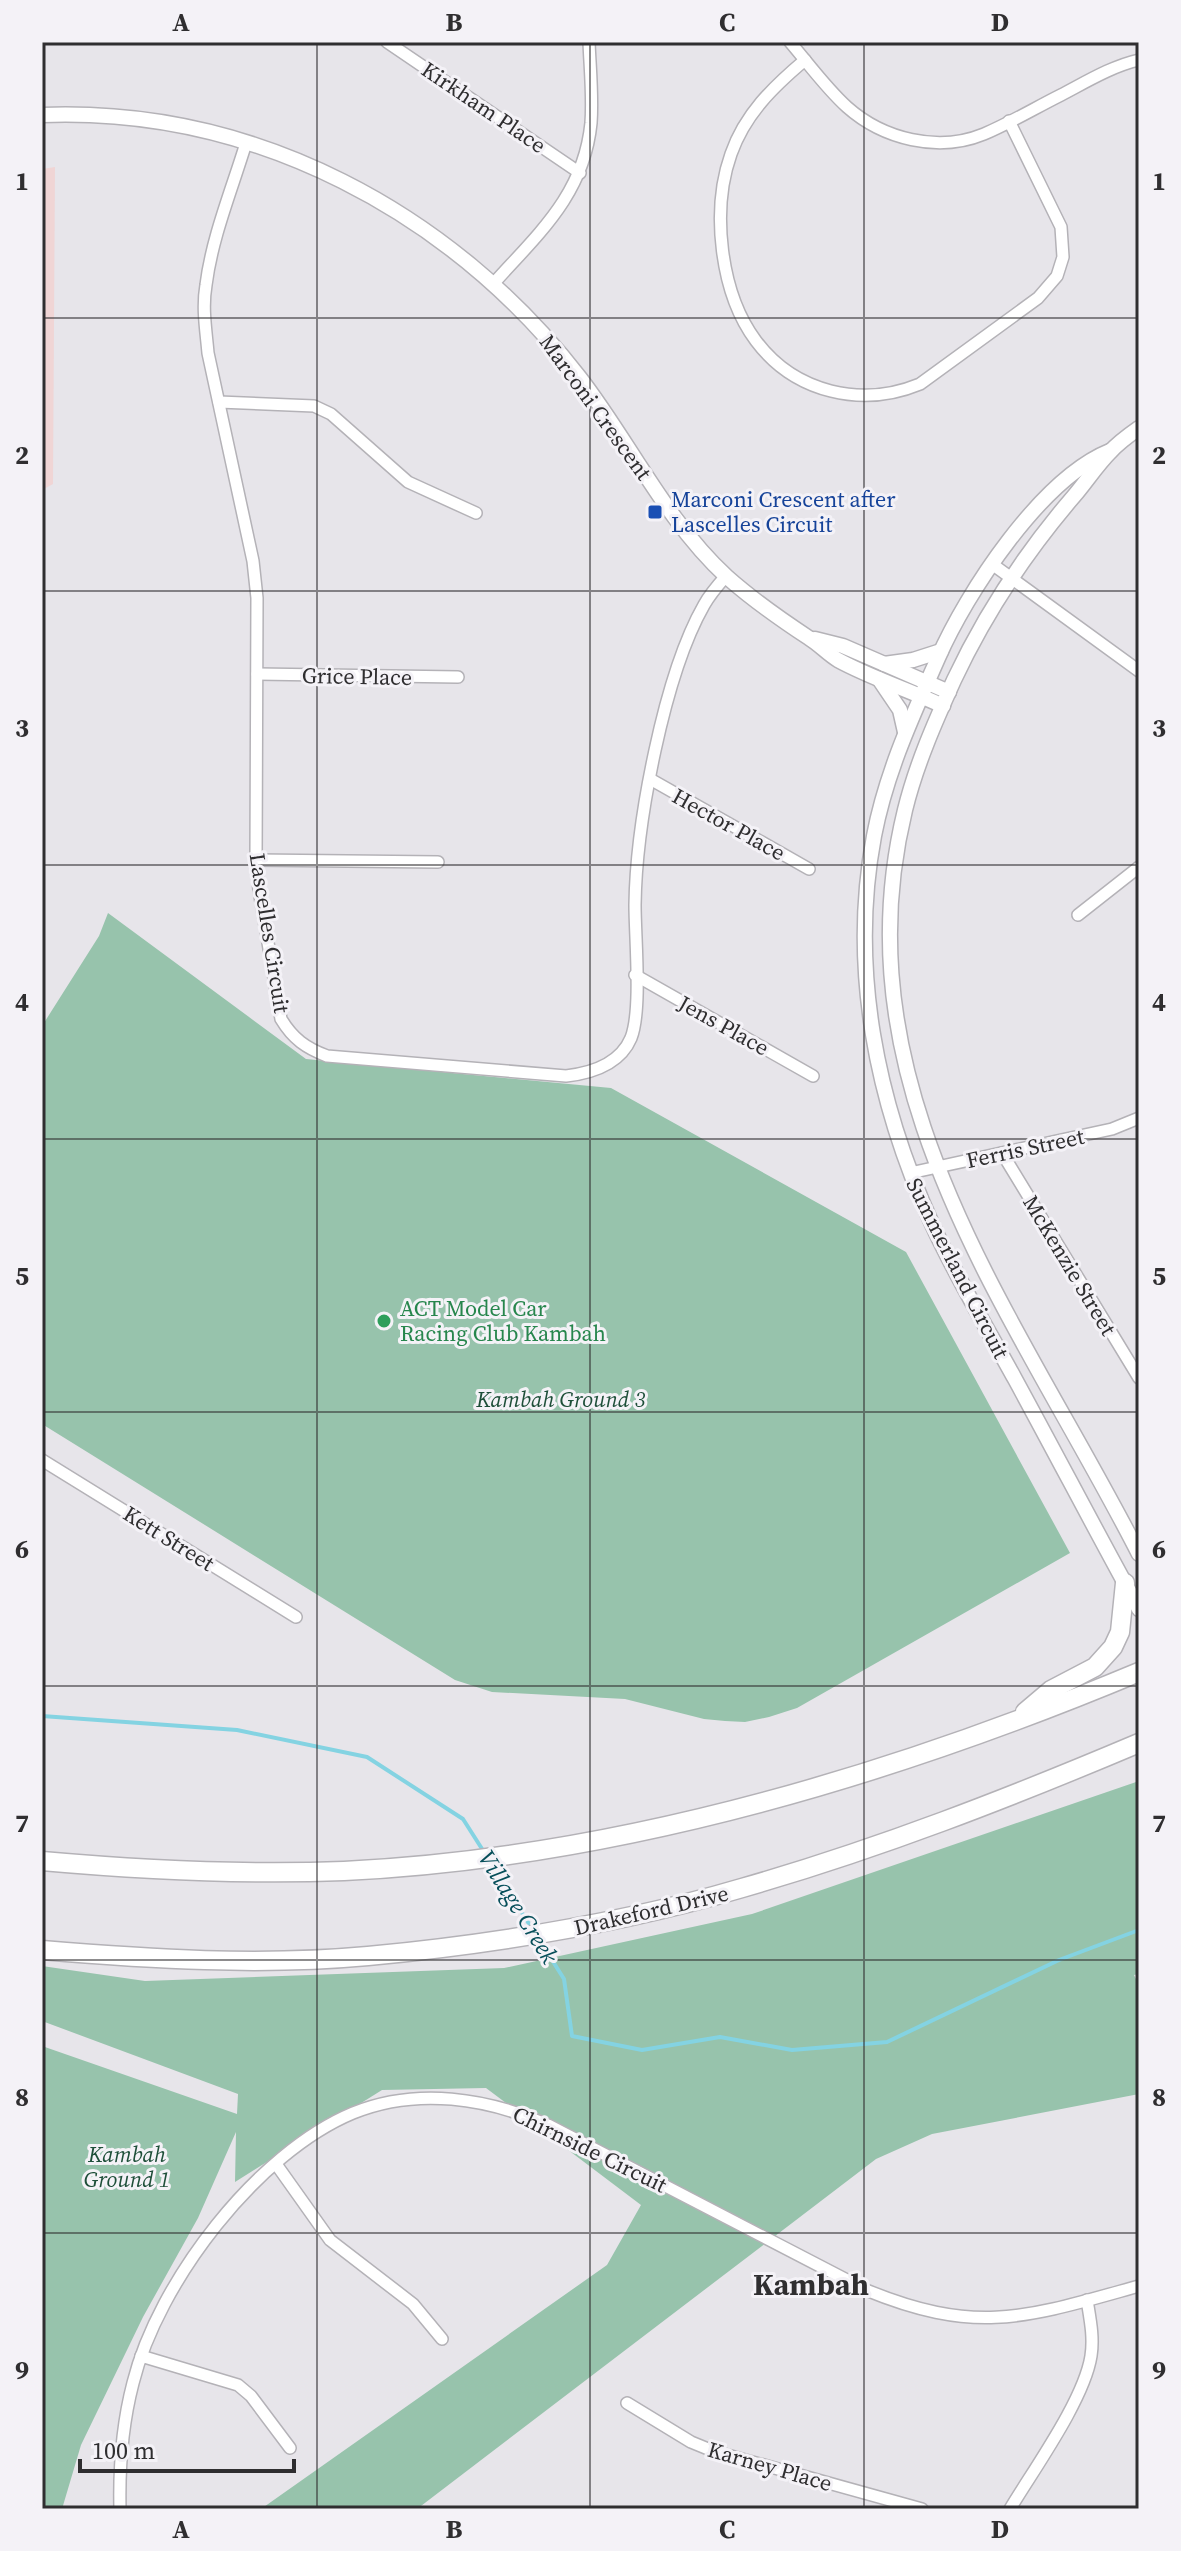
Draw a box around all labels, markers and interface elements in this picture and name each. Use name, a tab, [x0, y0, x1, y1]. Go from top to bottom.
text: A	[172, 4, 190, 40]
text: B	[446, 4, 463, 40]
text: C	[719, 4, 735, 40]
text: D	[991, 4, 1009, 40]
street label: Kirkham Place	[416, 54, 552, 160]
text: 1	[15, 163, 29, 199]
text: 1	[1152, 163, 1166, 199]
street label: Marconi Crescent	[533, 328, 660, 487]
text: 2	[15, 437, 29, 473]
text: 2	[1152, 437, 1166, 473]
place label: Marconi Crescent after Lascelles Circuit	[671, 484, 896, 539]
marker: Marconi Crescent after Lascelles Circuit	[646, 503, 664, 521]
street label: Grice Place	[302, 660, 412, 692]
text: 3	[15, 710, 29, 746]
text: 3	[1152, 710, 1166, 746]
street label: Hector Place	[667, 781, 791, 867]
street label: Lascelles Circuit	[243, 851, 298, 1016]
text: 4	[15, 984, 29, 1020]
text: 4	[1152, 984, 1166, 1020]
street label: Jens Place	[672, 987, 775, 1062]
street label: Ferris Street	[963, 1121, 1088, 1175]
street label: Summerland Circuit	[899, 1173, 1017, 1364]
street label: McKenzie Street	[1016, 1189, 1124, 1341]
text: 5	[15, 1258, 29, 1294]
text: 5	[1152, 1258, 1166, 1294]
place label: ACT Model Car Racing Club Kambah	[400, 1293, 606, 1348]
marker: ACT Model Car Racing Club Kambah	[375, 1312, 393, 1330]
park label: Kambah Ground 3	[475, 1384, 646, 1414]
street label: Kett Street	[118, 1498, 221, 1578]
text: 6	[15, 1531, 29, 1567]
text: 6	[1152, 1531, 1166, 1567]
text: 7	[15, 1805, 29, 1841]
text: 7	[1152, 1805, 1166, 1841]
water label: Village Creek	[470, 1844, 567, 1970]
street label: Drakeford Drive	[571, 1878, 731, 1942]
text: 8	[15, 2079, 29, 2115]
text: 8	[1152, 2079, 1166, 2115]
street label: Chirnside Circuit	[508, 2099, 673, 2200]
park label: Kambah Ground 1	[84, 2139, 170, 2194]
district label: Kambah	[753, 2264, 869, 2305]
text: 9	[15, 2352, 29, 2388]
text: 9	[1152, 2352, 1166, 2388]
scale bar	[80, 2423, 294, 2473]
text: 100 m	[92, 2434, 155, 2467]
street label: Karney Place	[704, 2434, 836, 2498]
text: A	[172, 2511, 190, 2547]
text: B	[446, 2511, 463, 2547]
text: C	[719, 2511, 735, 2547]
text: D	[991, 2511, 1009, 2547]

